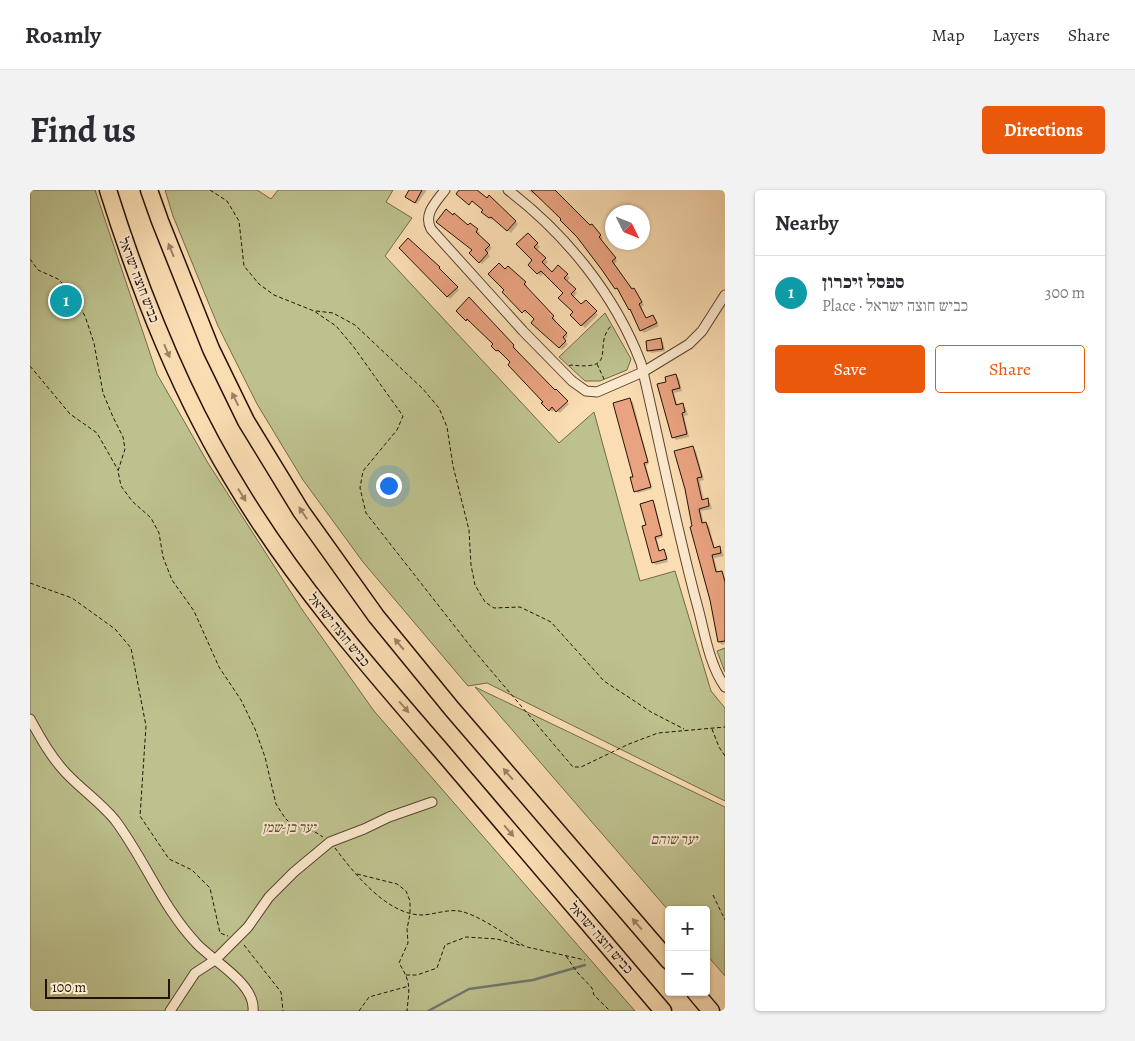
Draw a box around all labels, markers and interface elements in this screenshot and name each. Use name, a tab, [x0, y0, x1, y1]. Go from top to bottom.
text: Roamly	[25, 19, 101, 51]
text: Map	[932, 23, 965, 47]
text: Layers	[993, 23, 1040, 47]
text: Share	[1068, 23, 1110, 47]
text: Find us	[30, 106, 136, 154]
button: Directions	[982, 106, 1105, 154]
north arrow	[605, 205, 650, 250]
text: Nearby	[775, 209, 838, 237]
street label: כביש חוצה ישראל	[114, 235, 164, 325]
one-way arrow	[167, 242, 175, 257]
text: ספסל זיכרון	[822, 269, 905, 295]
pin: 1	[50, 282, 82, 320]
text: 1	[788, 282, 794, 304]
text: 300 m	[1045, 282, 1085, 304]
text: Place · כביש חוצה ישראל	[822, 295, 968, 317]
one-way arrow	[163, 344, 171, 358]
button: Save	[775, 345, 925, 393]
button: Share	[935, 345, 1085, 393]
one-way arrow	[231, 392, 239, 406]
your location	[376, 473, 402, 499]
one-way arrow	[237, 488, 247, 501]
one-way arrow	[298, 507, 308, 520]
street label: כביש חוצה ישראל	[303, 589, 375, 671]
one-way arrow	[393, 639, 405, 651]
one-way arrow	[398, 701, 409, 714]
one-way arrow	[503, 768, 514, 781]
park label: יער בן-שמן	[262, 818, 318, 837]
one-way arrow	[503, 824, 515, 836]
park label: יער שוהם	[651, 830, 700, 849]
street label: כביש חוצה ישראל	[564, 898, 638, 978]
map controls	[665, 906, 710, 996]
button: +	[665, 906, 710, 951]
one-way arrow	[631, 919, 643, 931]
button: −	[665, 951, 710, 996]
scale bar	[45, 976, 170, 999]
text: 100 m	[52, 978, 86, 997]

